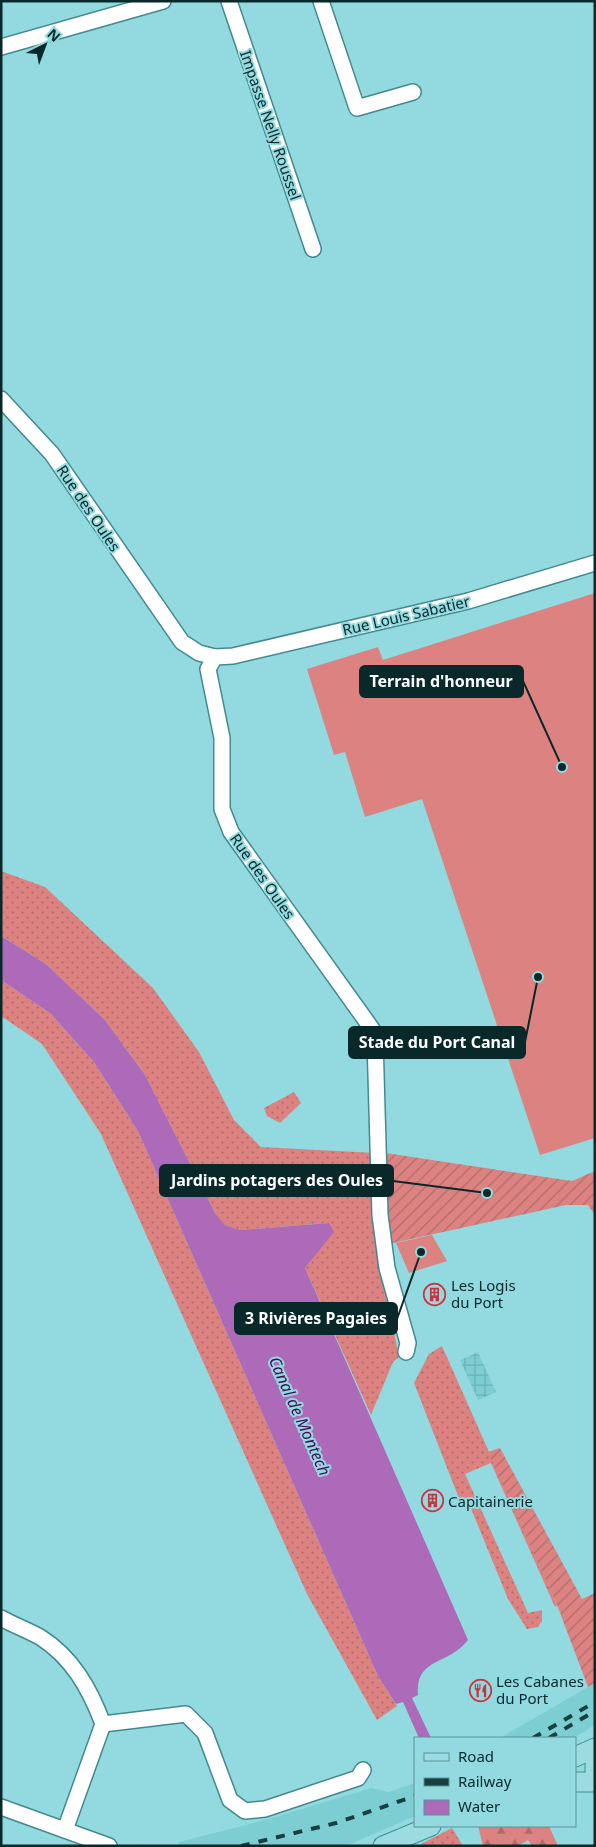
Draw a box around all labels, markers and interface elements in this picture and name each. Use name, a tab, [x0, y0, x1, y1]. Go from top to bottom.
north arrow	[20, 20, 70, 70]
text: N	[43, 24, 65, 46]
street label: Impasse Nelly Roussel	[236, 48, 306, 202]
street label: Rue des Oules	[53, 461, 125, 555]
street label: Rue Louis Sabatier	[340, 591, 472, 639]
callout: Terrain d'honneur	[360, 666, 523, 697]
text: Terrain d'honneur	[369, 670, 513, 692]
street label: Rue des Oules	[226, 829, 300, 923]
callout: Stade du Port Canal	[349, 1027, 525, 1058]
text: Stade du Port Canal	[359, 1031, 515, 1053]
callout: Jardins potagers des Oules	[160, 1165, 393, 1196]
text: Jardins potagers des Oules	[169, 1169, 383, 1191]
place label: Les Logis du Port	[451, 1275, 516, 1312]
building icon: Les Logis du Port	[423, 1282, 447, 1306]
callout: 3 Rivières Pagaies	[235, 1303, 397, 1334]
text: 3 Rivières Pagaies	[245, 1307, 387, 1329]
water label: Canal de Montech	[264, 1353, 336, 1479]
building icon: Capitainerie	[420, 1489, 444, 1513]
place label: Capitainerie	[448, 1491, 533, 1511]
place label: Les Cabanes du Port	[496, 1671, 584, 1708]
restaurant icon: Les Cabanes du Port	[468, 1678, 492, 1702]
legend	[414, 1737, 576, 1827]
text: Road	[458, 1746, 494, 1766]
text: Railway	[458, 1771, 512, 1791]
text: Water	[458, 1796, 500, 1816]

